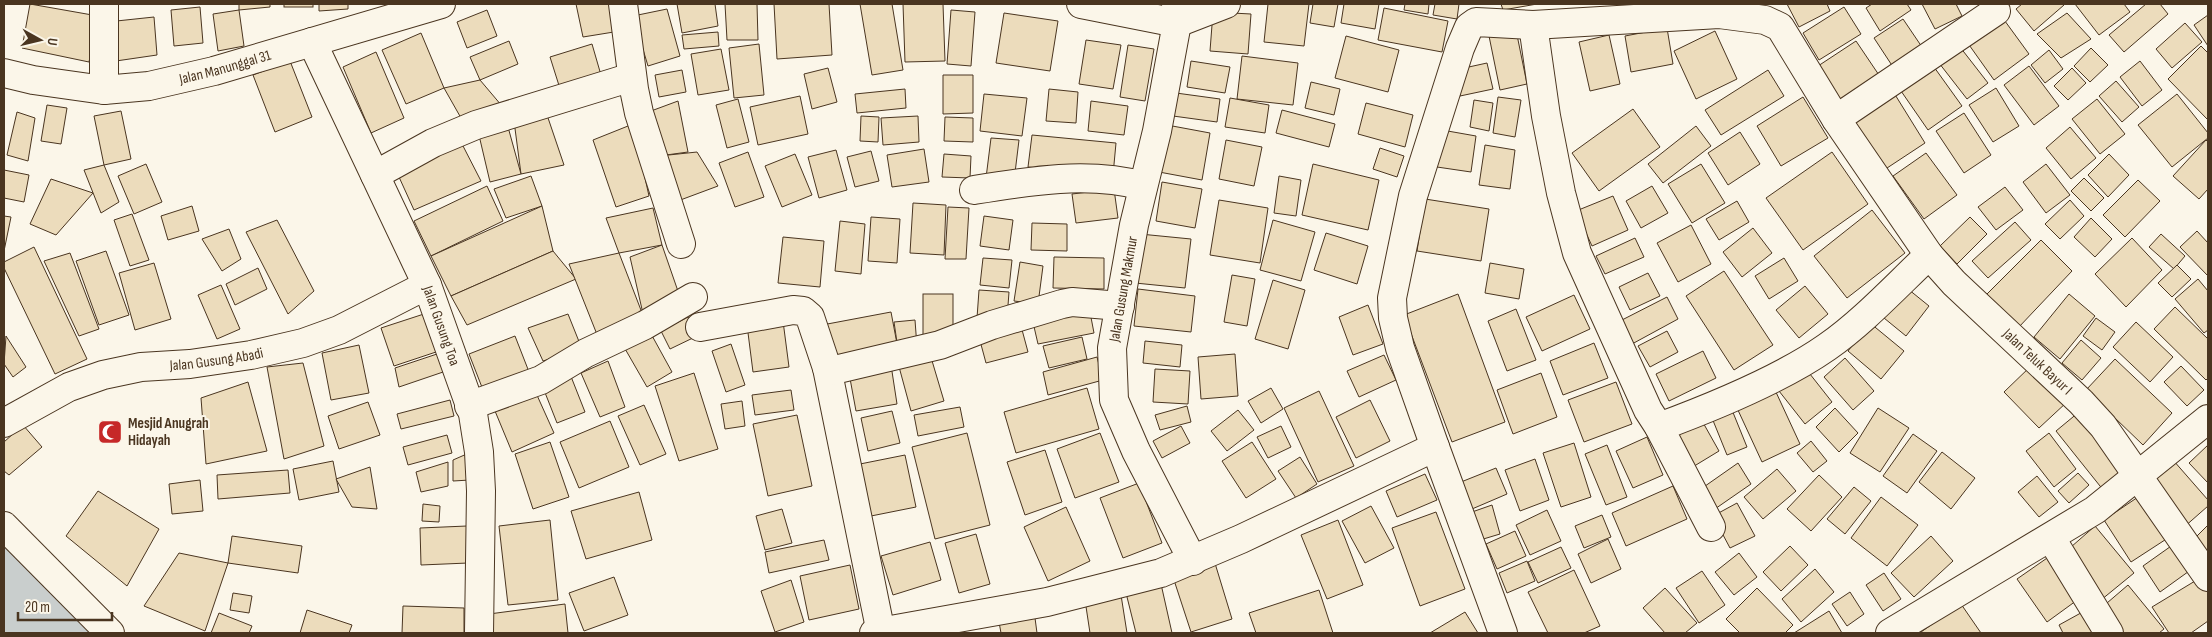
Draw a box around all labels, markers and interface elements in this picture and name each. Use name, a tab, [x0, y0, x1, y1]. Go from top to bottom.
north arrow	[15, 15, 65, 65]
text: U	[43, 37, 61, 47]
street label: Jalan Manunggal 31	[176, 46, 274, 89]
street label: Jalan Gusung Makmur	[1105, 234, 1142, 344]
street label: Jalan Gusung Toa	[418, 282, 464, 369]
street label: Jalan Teluk Bayur I	[1998, 324, 2076, 399]
street label: Jalan Gusung Abadi	[168, 343, 265, 375]
place label: Mesjid Anugrah Hidayah	[128, 414, 209, 450]
mosque icon: Mesjid Anugrah Hidayah	[97, 419, 123, 445]
scale bar	[18, 590, 111, 622]
text: 20 m	[25, 598, 50, 617]

